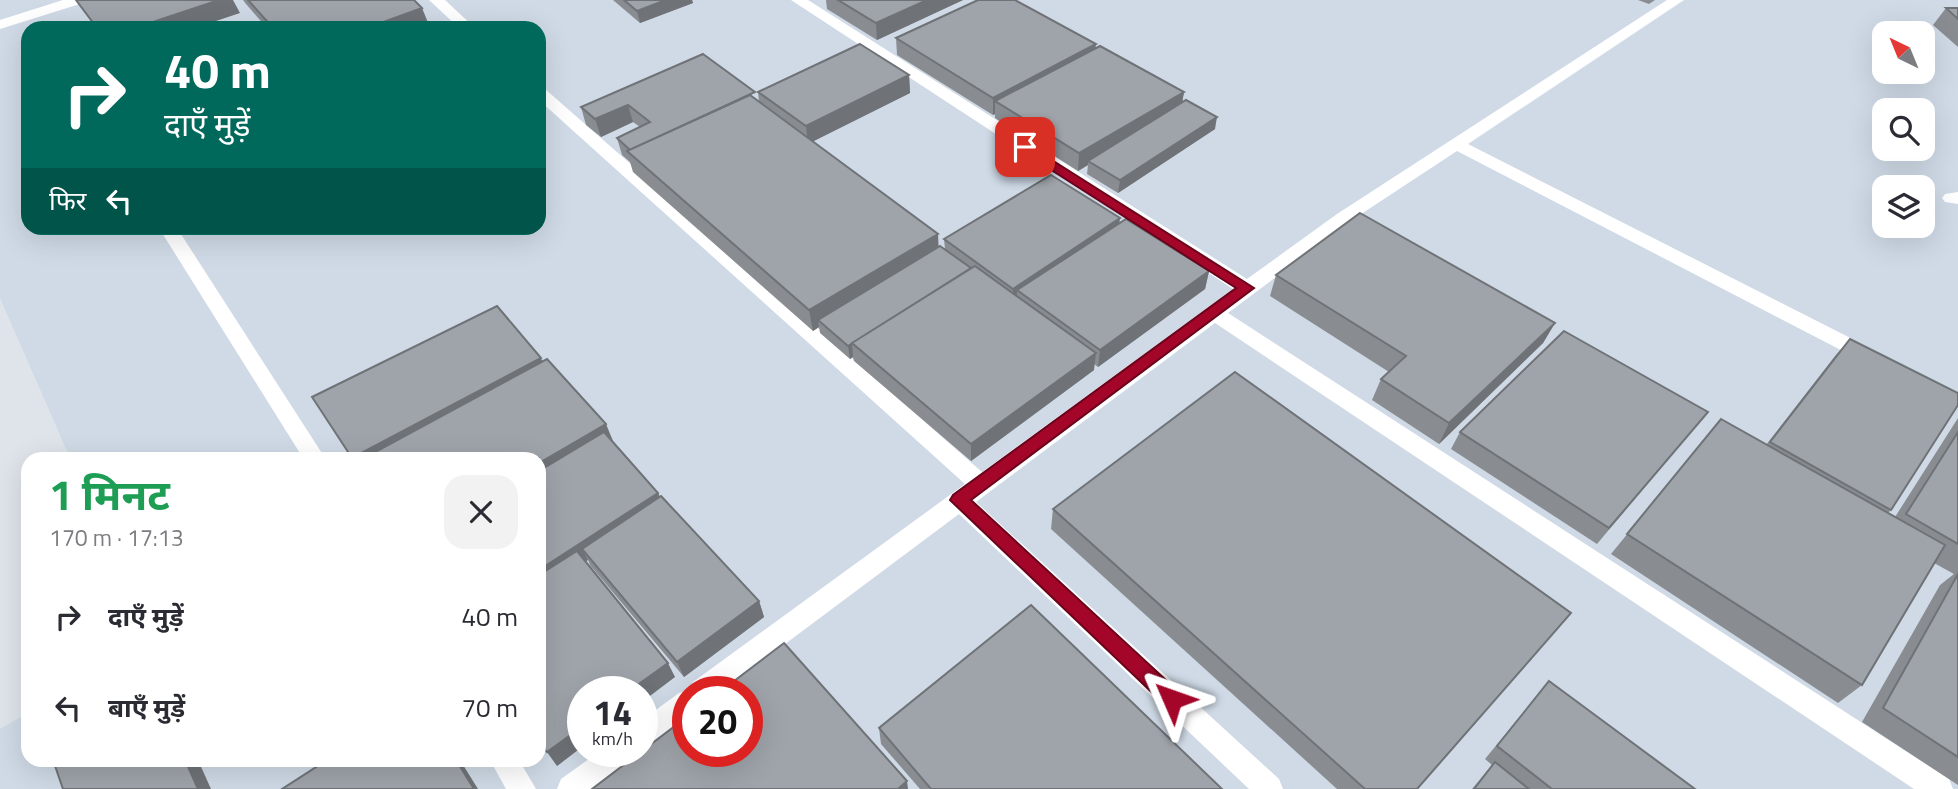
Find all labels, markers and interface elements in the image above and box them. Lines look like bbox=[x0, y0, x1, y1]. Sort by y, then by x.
north arrow bbox=[1872, 21, 1936, 84]
map controls bbox=[1872, 21, 1935, 238]
text: 40 m bbox=[164, 32, 271, 107]
icon: right bbox=[49, 49, 140, 140]
button: search bbox=[1872, 98, 1935, 161]
text: दाएँ मुड़ें bbox=[164, 100, 250, 148]
pin bbox=[995, 117, 1055, 177]
icon: arrive bbox=[1006, 128, 1044, 166]
button: layers bbox=[1872, 175, 1935, 238]
text: फिर bbox=[49, 181, 86, 220]
icon: left bbox=[100, 182, 138, 220]
text: 1 मिनट bbox=[49, 462, 170, 526]
button: close bbox=[444, 475, 518, 549]
text: 170 m · 17:13 bbox=[49, 520, 184, 555]
text: दाएँ मुड़ें bbox=[108, 597, 184, 636]
text: 40 m bbox=[461, 597, 518, 636]
icon: right bbox=[49, 598, 87, 636]
position arrow bbox=[1135, 662, 1209, 736]
speed limit sign: 20 bbox=[672, 676, 763, 767]
text: 14 bbox=[593, 685, 632, 739]
text: बाएँ मुड़ें bbox=[108, 688, 185, 727]
text: 70 m bbox=[461, 688, 518, 727]
icon: left bbox=[49, 689, 87, 727]
text: km/h bbox=[592, 725, 633, 752]

